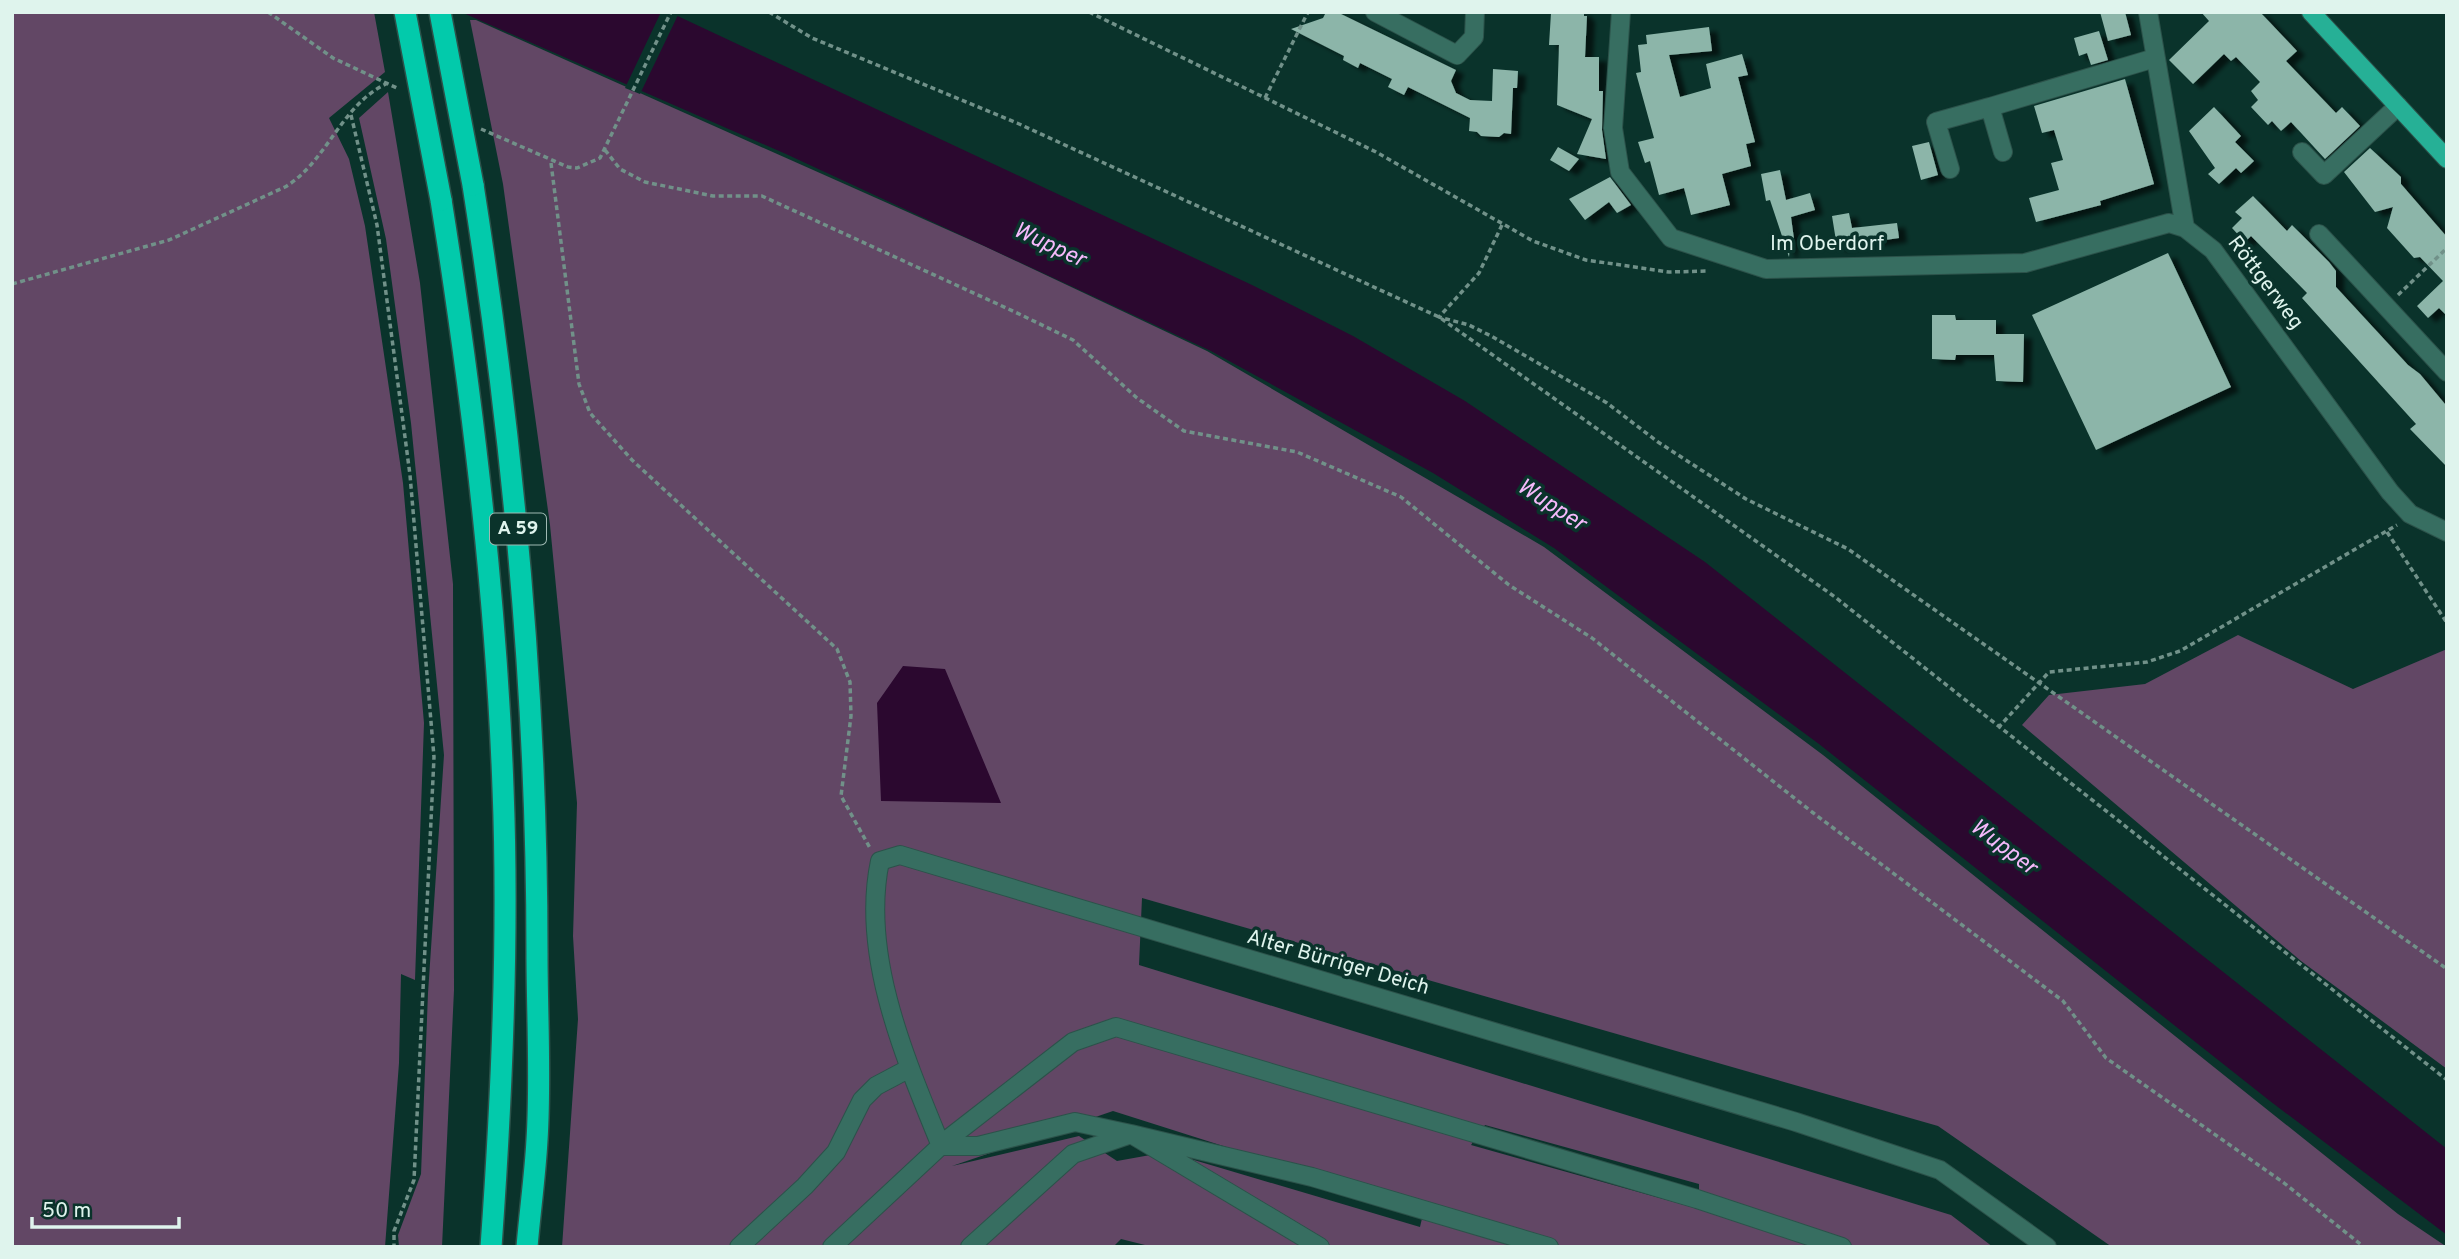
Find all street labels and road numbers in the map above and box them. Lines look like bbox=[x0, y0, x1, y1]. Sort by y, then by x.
street label: Im Oberdorf bbox=[1770, 231, 1884, 258]
street label: Röttgerweg bbox=[2221, 231, 2309, 335]
road number: A 59 bbox=[490, 514, 546, 544]
street label: Alter Bürriger Deich bbox=[1244, 924, 1432, 1002]

